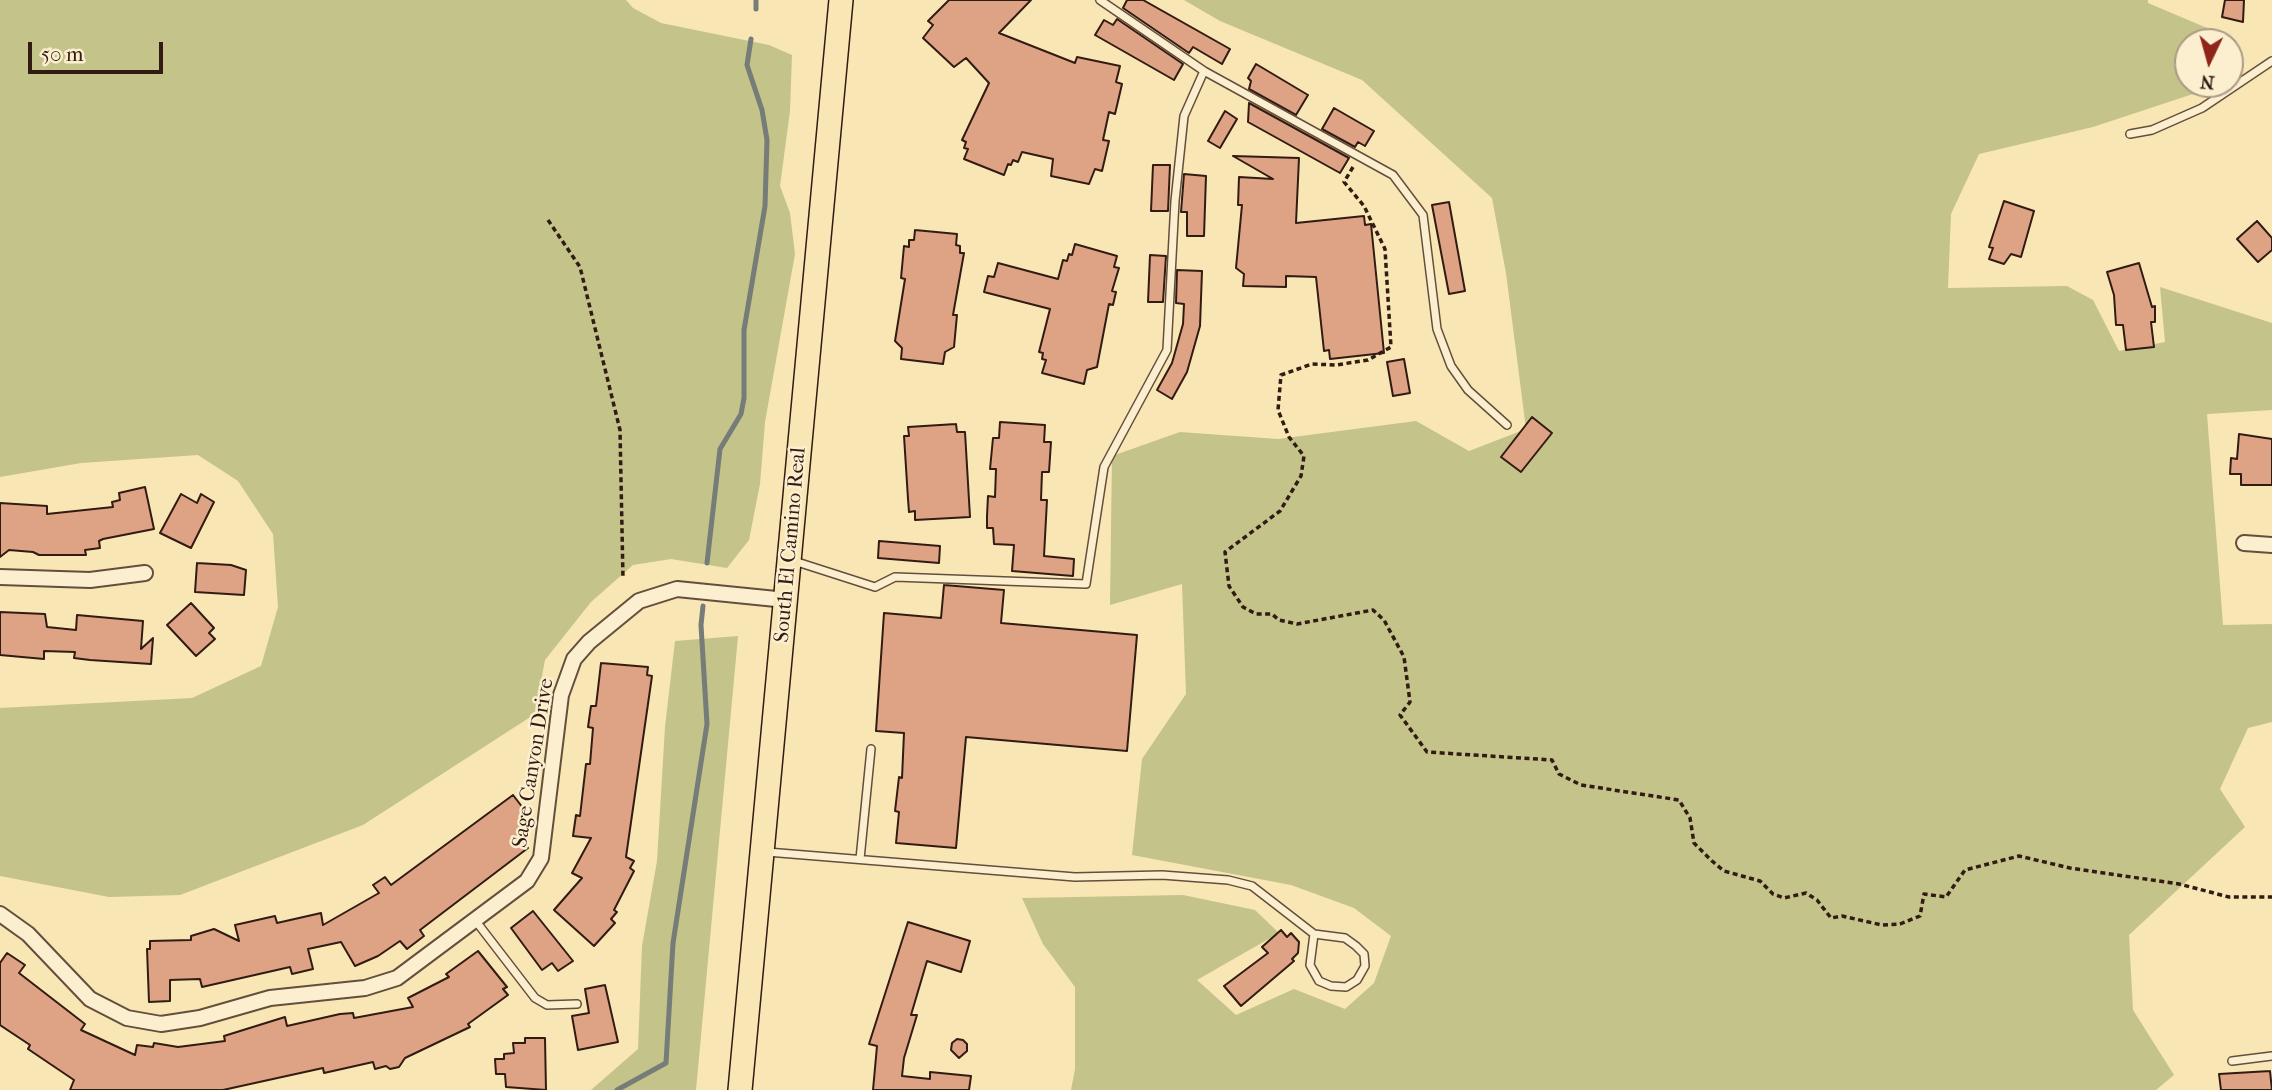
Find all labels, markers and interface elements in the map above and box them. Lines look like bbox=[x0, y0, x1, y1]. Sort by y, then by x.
scale bar bbox=[32, 28, 166, 72]
north arrow bbox=[2174, 28, 2244, 98]
text: 50 m bbox=[41, 42, 84, 66]
text: N bbox=[2199, 70, 2215, 94]
street label: South El Camino Real bbox=[770, 446, 812, 644]
street label: Sage Canyon Drive bbox=[508, 676, 560, 850]

